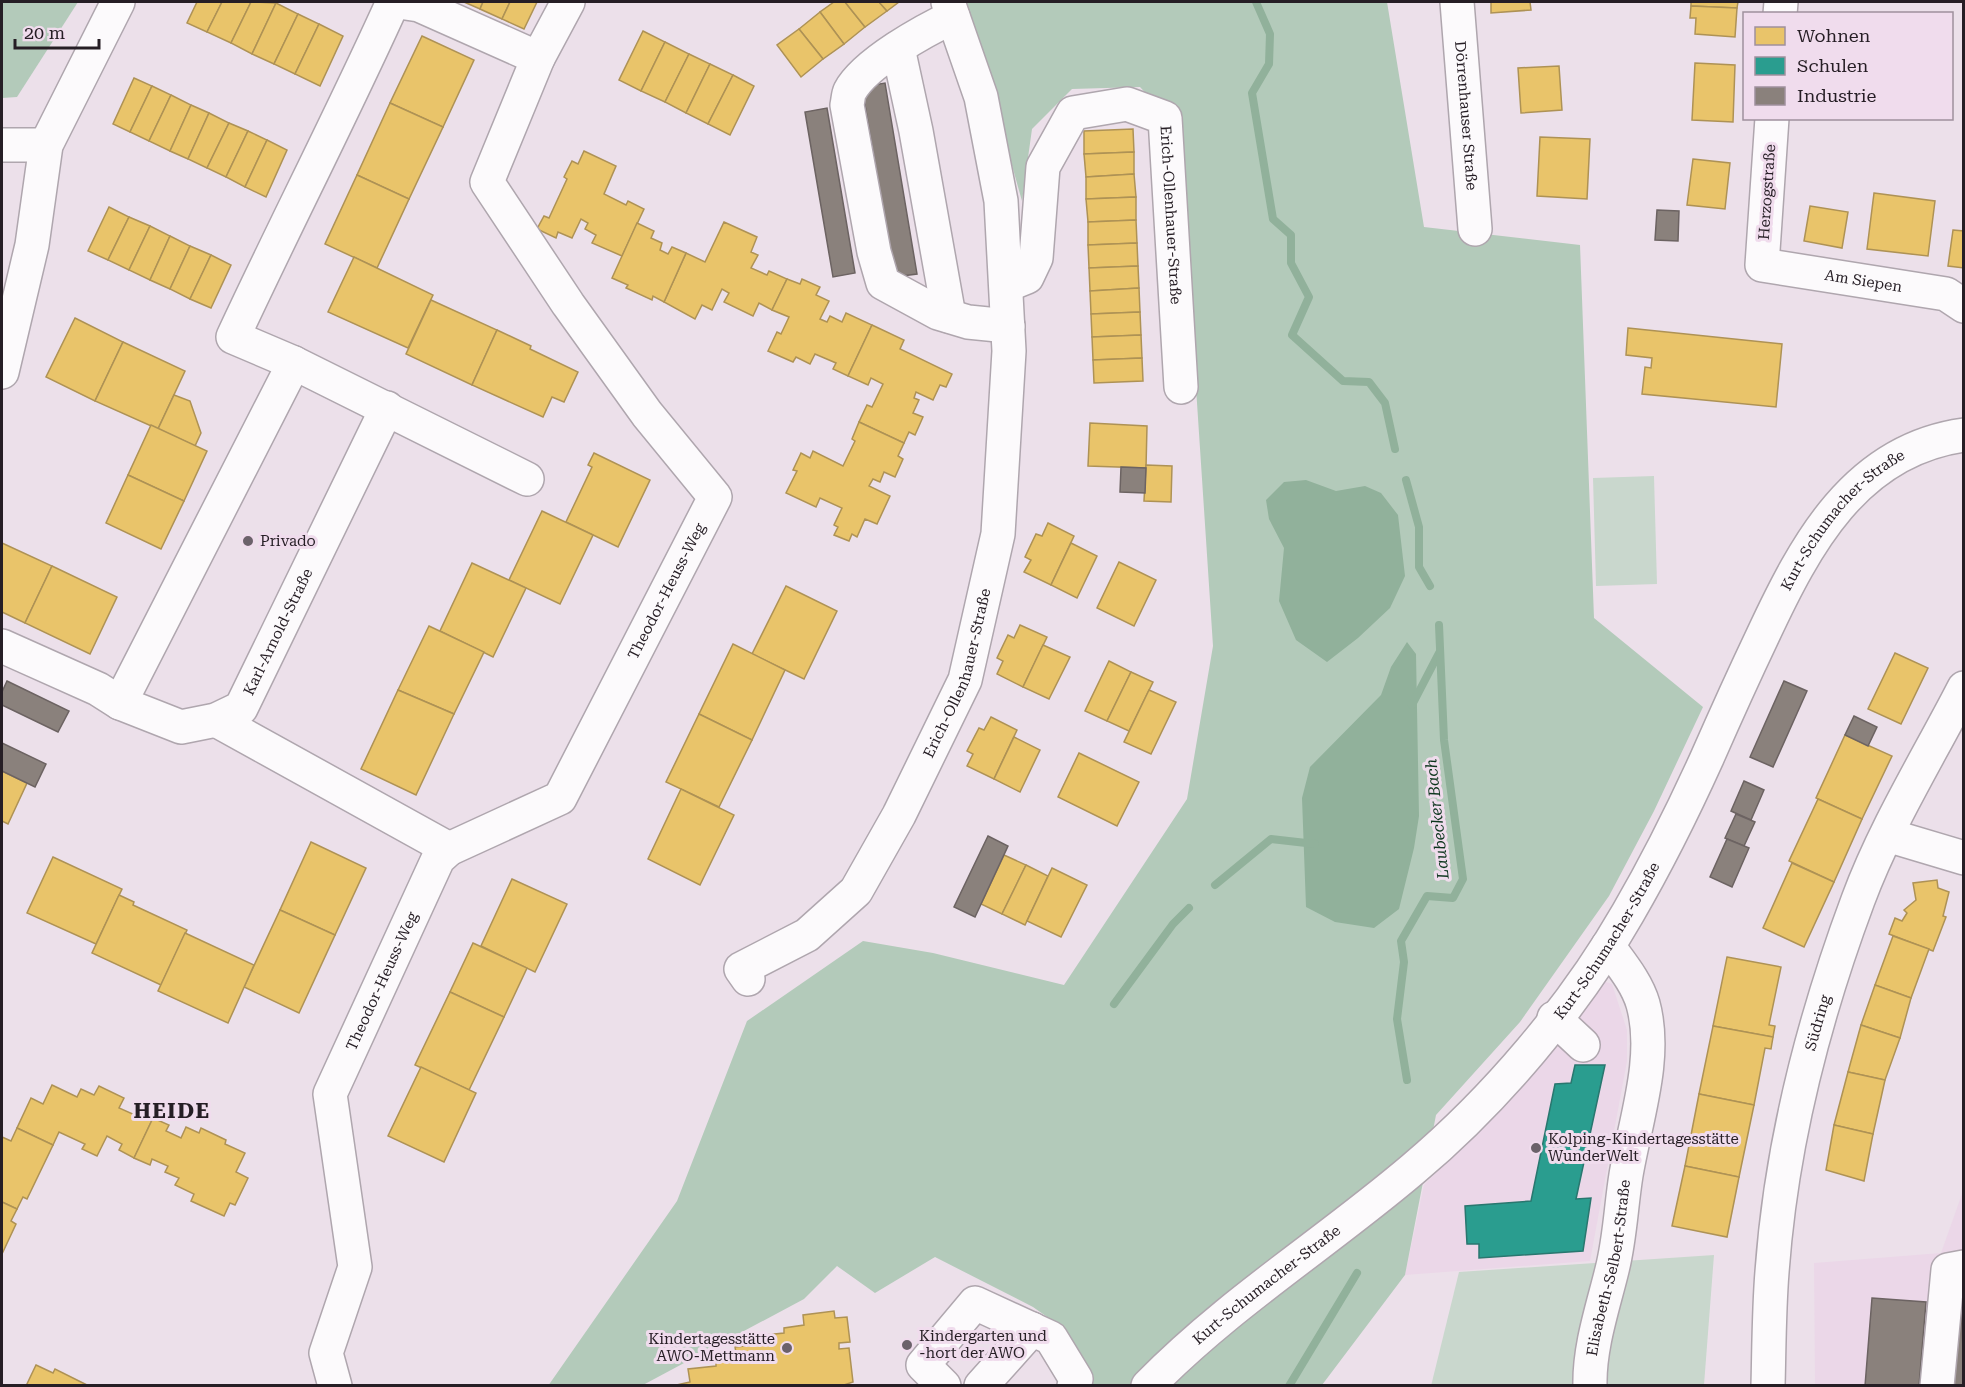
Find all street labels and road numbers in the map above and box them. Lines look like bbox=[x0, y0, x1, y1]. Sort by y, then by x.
street label: Dörrenhauser Straße bbox=[1451, 40, 1481, 191]
street label: Erich-Ollenhauer-Straße bbox=[1156, 125, 1185, 305]
street label: Herzogstraße bbox=[1755, 144, 1779, 240]
street label: Am Siepen bbox=[1823, 266, 1904, 296]
street label: Kurt-Schumacher-Straße bbox=[1777, 446, 1908, 594]
street label: Theodor-Heuss-Weg bbox=[624, 520, 709, 662]
street label: Karl-Arnold-Straße bbox=[240, 565, 317, 698]
street label: Erich-Ollenhauer-Straße bbox=[919, 587, 994, 761]
street label: Kurt-Schumacher-Straße bbox=[1550, 859, 1664, 1023]
street label: Theodor-Heuss-Weg bbox=[342, 908, 422, 1053]
street label: Südring bbox=[1801, 992, 1835, 1053]
street label: Elisabeth-Selbert-Straße bbox=[1583, 1178, 1634, 1357]
street label: Kurt-Schumacher-Straße bbox=[1189, 1221, 1344, 1348]

